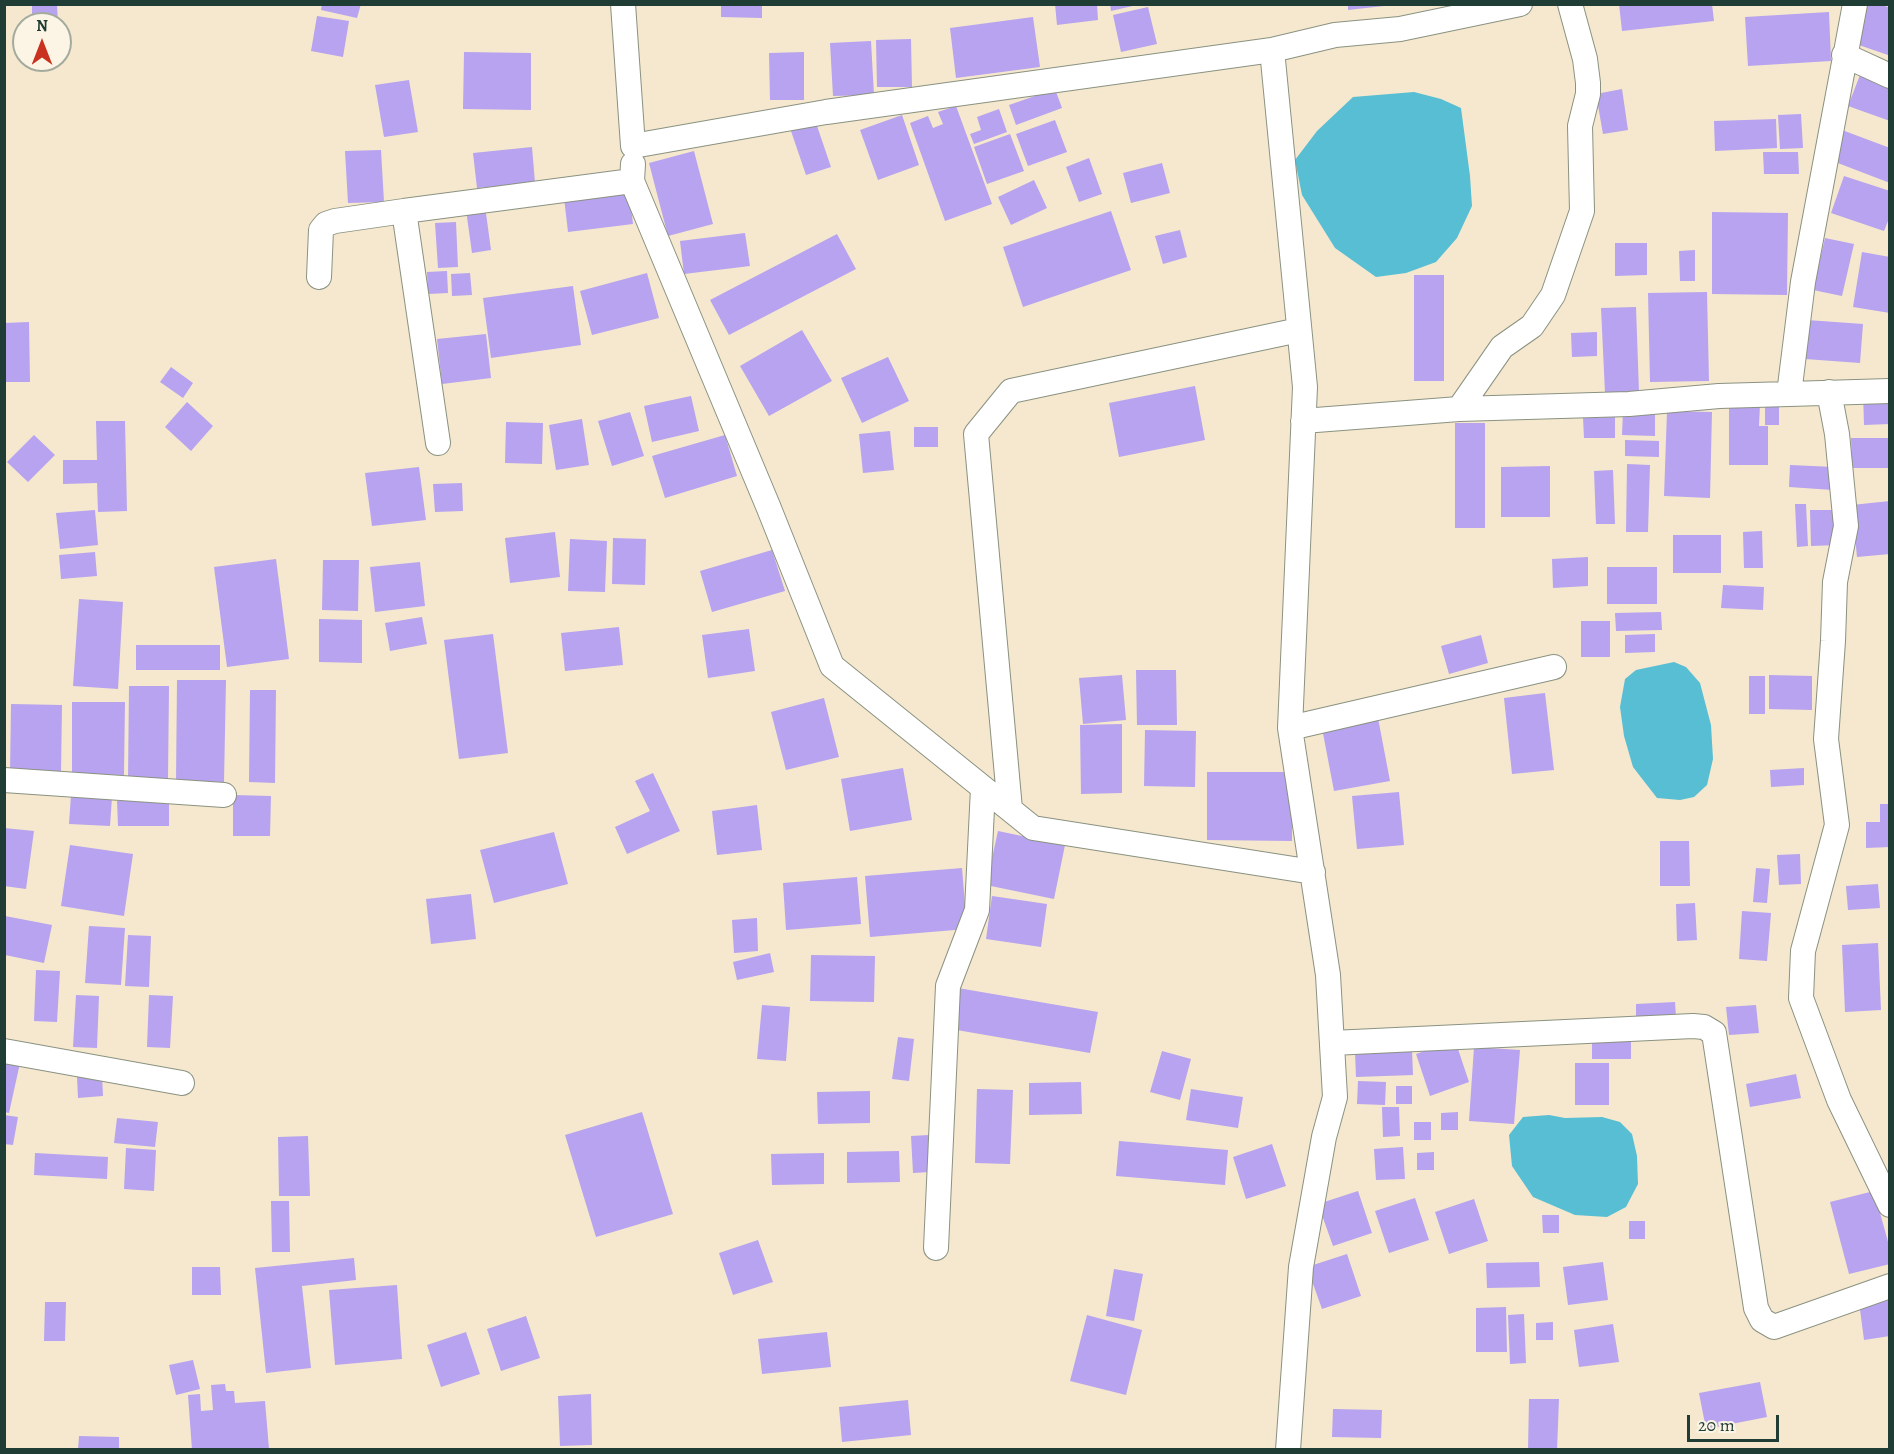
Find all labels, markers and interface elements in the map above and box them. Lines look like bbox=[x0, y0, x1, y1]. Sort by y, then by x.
north arrow bbox=[12, 12, 72, 72]
text: N bbox=[36, 15, 48, 37]
scale bar bbox=[1690, 1403, 1782, 1441]
text: 20 m bbox=[1698, 1413, 1735, 1437]

